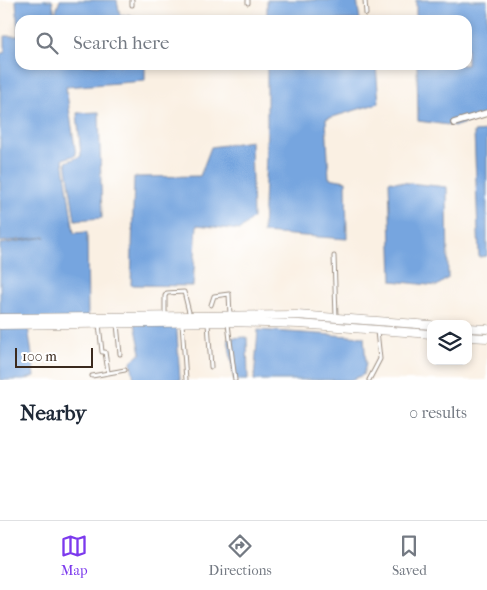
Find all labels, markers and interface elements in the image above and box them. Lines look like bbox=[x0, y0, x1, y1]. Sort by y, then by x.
search box bbox=[15, 15, 472, 70]
icon: search bbox=[33, 29, 61, 57]
text: Search here bbox=[73, 32, 169, 54]
map controls bbox=[427, 320, 472, 365]
button: layers bbox=[427, 320, 472, 365]
scale bar bbox=[15, 345, 92, 368]
text: 100 m bbox=[22, 348, 57, 365]
text: Nearby bbox=[20, 401, 86, 425]
text: 0 results bbox=[409, 403, 467, 422]
tab: Map bbox=[60, 532, 88, 579]
tab: Directions bbox=[209, 532, 272, 579]
tab: Saved bbox=[392, 532, 427, 579]

